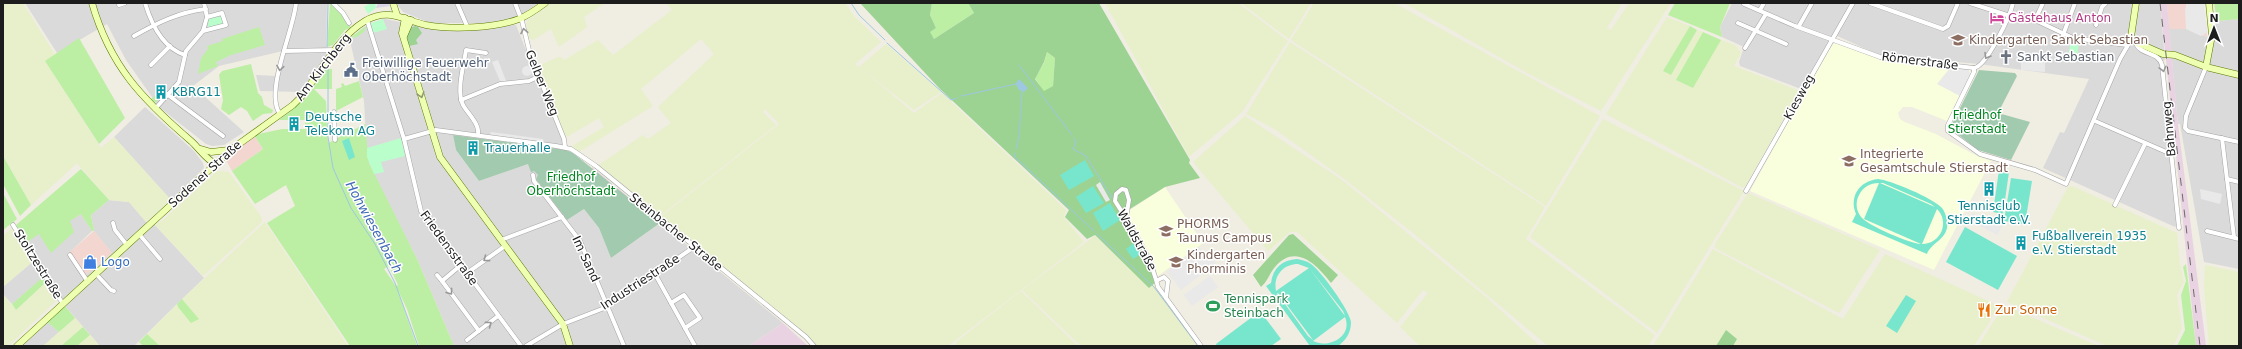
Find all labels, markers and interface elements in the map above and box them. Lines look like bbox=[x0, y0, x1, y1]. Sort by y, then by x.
north arrow bbox=[2194, 8, 2234, 48]
hotel icon: Gästehaus Anton bbox=[1989, 10, 2005, 26]
place label: Gästehaus Anton bbox=[2008, 11, 2111, 25]
text: N bbox=[2209, 12, 2219, 25]
one-way arrow bbox=[520, 28, 529, 34]
street label: Am Kirchberg bbox=[293, 31, 353, 103]
school or university icon: Kindergarten Sankt Sebastian bbox=[1950, 32, 1966, 48]
place label: Kindergarten Sankt Sebastian bbox=[1969, 33, 2148, 47]
street label: Gelber Weg bbox=[522, 48, 562, 118]
street label: Römerstraße bbox=[1881, 49, 1959, 73]
church icon: Sankt Sebastian bbox=[1998, 49, 2014, 65]
place label: Sankt Sebastian bbox=[2017, 50, 2114, 64]
one-way arrow bbox=[1984, 52, 1991, 59]
place label: Freiwillige Feuerwehr Oberhöchstadt bbox=[362, 56, 489, 84]
public building icon: Freiwillige Feuerwehr Oberhöchstadt bbox=[343, 62, 359, 78]
one-way arrow bbox=[276, 65, 285, 71]
one-way arrow bbox=[2158, 65, 2166, 72]
street label: Kiesweg bbox=[1781, 72, 1817, 122]
building icon: KBRG11 bbox=[153, 84, 169, 100]
place label: KBRG11 bbox=[172, 85, 221, 99]
one-way arrow bbox=[416, 92, 425, 99]
street label: Bahnweg bbox=[2160, 101, 2178, 157]
park label: Friedhof Stierstadt bbox=[1948, 108, 2007, 136]
place label: Deutsche Telekom AG bbox=[304, 110, 375, 138]
building icon: Deutsche Telekom AG bbox=[286, 116, 302, 132]
street label: Sodener Straße bbox=[166, 138, 244, 210]
building icon: Trauerhalle bbox=[465, 140, 481, 156]
place label: Trauerhalle bbox=[483, 141, 551, 155]
place label: Integrierte Gesamtschule Stierstadt bbox=[1860, 147, 2008, 175]
school or university icon: Integrierte Gesamtschule Stierstadt bbox=[1841, 153, 1857, 169]
park label: Friedhof Oberhöchstadt bbox=[527, 170, 616, 198]
water label: Hohwiesenbach bbox=[343, 178, 405, 276]
building icon: Tennisclub Stierstadt e.V. bbox=[1981, 181, 1997, 197]
street label: Steinbacher Straße bbox=[627, 190, 725, 274]
place label: Tennisclub Stierstadt e.V. bbox=[1947, 199, 2031, 227]
street label: Waldstraße bbox=[1114, 207, 1160, 273]
street label: Friedensstraße bbox=[417, 208, 481, 288]
place label: PHORMS Taunus Campus bbox=[1176, 217, 1271, 245]
school or university icon: PHORMS Taunus Campus bbox=[1158, 223, 1174, 239]
street label: Stoltzestraße bbox=[11, 227, 65, 301]
place label: Fußballverein 1935 e.V. Stierstadt bbox=[2032, 229, 2147, 257]
street label: Im Sand bbox=[569, 234, 603, 284]
building icon: Fußballverein 1935 e.V. Stierstadt bbox=[2013, 235, 2029, 251]
place label: Kindergarten Phorminis bbox=[1187, 248, 1265, 276]
street label: Industriestraße bbox=[598, 251, 682, 313]
shop icon: Logo bbox=[82, 254, 98, 270]
school or university icon: Kindergarten Phorminis bbox=[1168, 254, 1184, 270]
place label: Logo bbox=[101, 255, 130, 269]
one-way arrow bbox=[484, 255, 491, 262]
one-way arrow bbox=[445, 288, 453, 295]
place label: Tennispark Steinbach bbox=[1223, 292, 1288, 320]
sports icon: Tennispark Steinbach bbox=[1205, 298, 1221, 314]
restaurant icon: Zur Sonne bbox=[1976, 302, 1992, 318]
place label: Zur Sonne bbox=[1995, 303, 2057, 317]
one-way arrow bbox=[484, 321, 491, 328]

